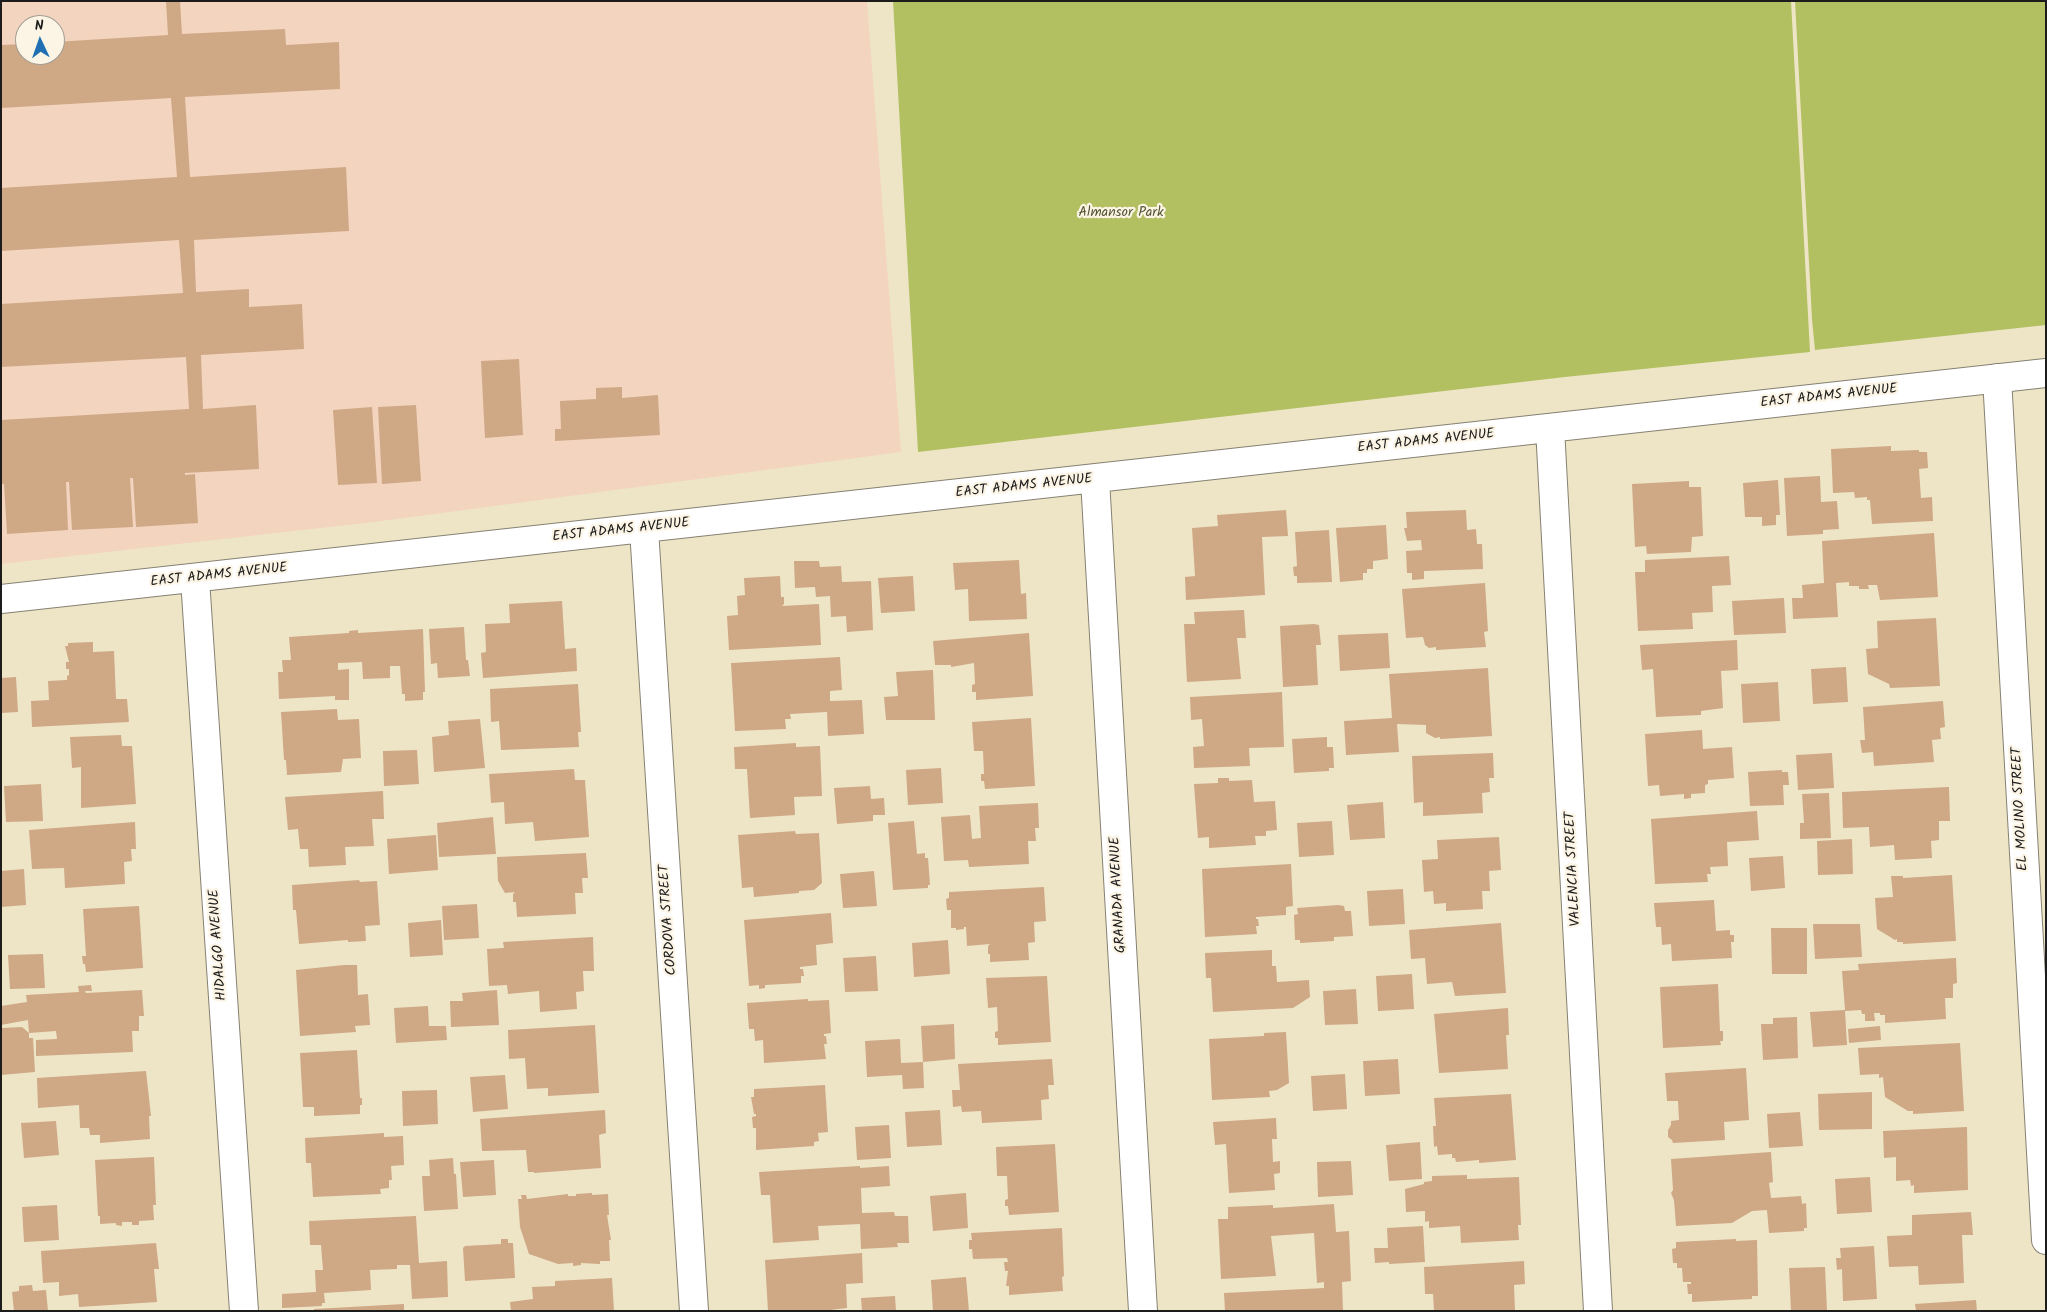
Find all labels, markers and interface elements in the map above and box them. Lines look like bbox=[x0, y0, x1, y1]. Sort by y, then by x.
north arrow bbox=[15, 15, 65, 65]
text: N bbox=[34, 15, 44, 37]
park label: Almansor Park bbox=[1078, 206, 1164, 222]
street label: EAST ADAMS AVENUE bbox=[1760, 381, 1898, 413]
street label: EAST ADAMS AVENUE bbox=[1357, 426, 1495, 458]
street label: EAST ADAMS AVENUE bbox=[955, 471, 1093, 503]
street label: EAST ADAMS AVENUE bbox=[552, 515, 690, 547]
street label: EAST ADAMS AVENUE bbox=[150, 560, 288, 592]
street label: EL MOLINO STREET bbox=[2009, 747, 2033, 871]
street label: VALENCIA STREET bbox=[1563, 811, 1585, 927]
street label: GRANADA AVENUE bbox=[1108, 836, 1130, 954]
street label: CORDOVA STREET bbox=[657, 864, 681, 976]
street label: HIDALGO AVENUE bbox=[207, 889, 231, 1001]

